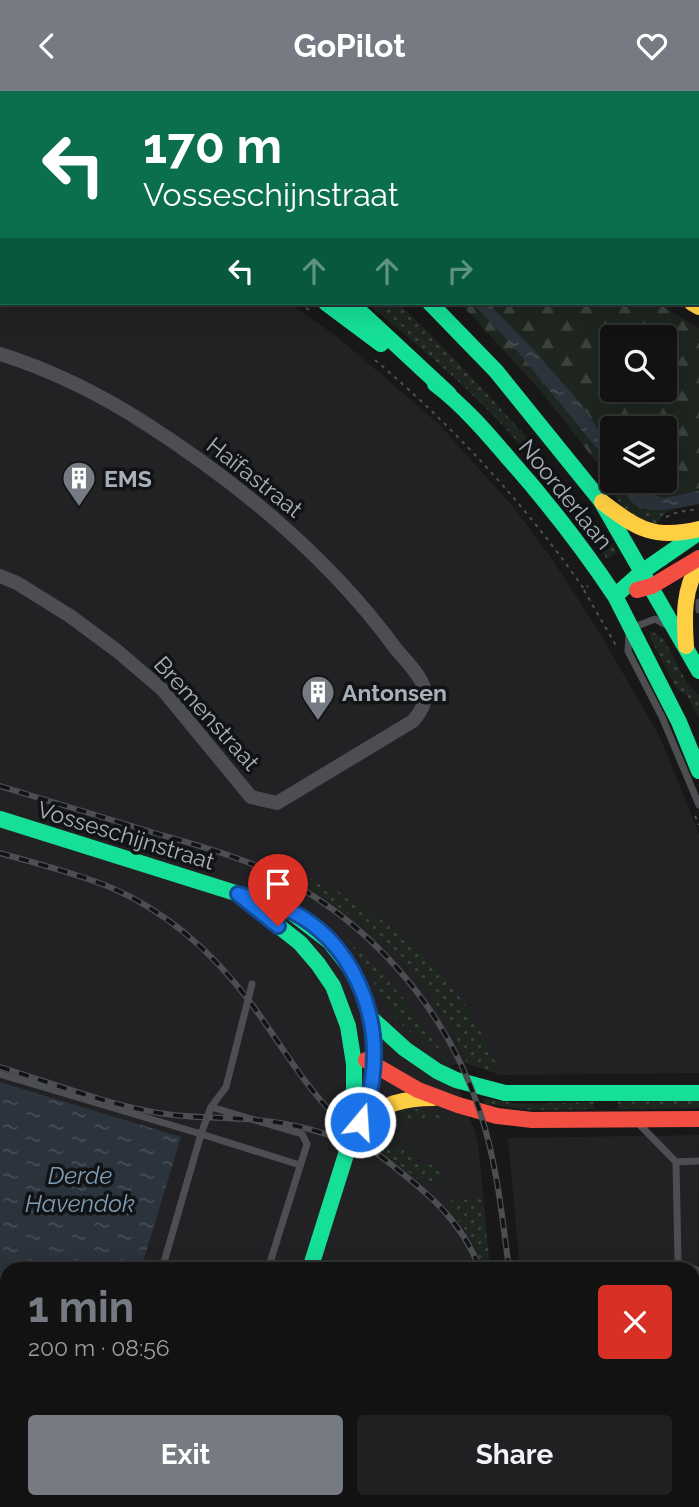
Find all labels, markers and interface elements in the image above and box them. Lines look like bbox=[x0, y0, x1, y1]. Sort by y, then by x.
icon: back bbox=[28, 27, 66, 65]
text: GoPilot bbox=[294, 27, 405, 64]
icon: heart bbox=[633, 27, 671, 65]
text: 170 m bbox=[143, 117, 282, 174]
icon: left bbox=[28, 119, 119, 210]
text: Vosseschijnstraat bbox=[143, 176, 399, 213]
icon: left bbox=[222, 252, 260, 290]
icon: ahead bbox=[295, 252, 333, 290]
icon: ahead bbox=[368, 252, 406, 290]
icon: right bbox=[441, 252, 479, 290]
map controls bbox=[600, 325, 677, 493]
button: search bbox=[600, 325, 677, 402]
button: layers bbox=[600, 416, 677, 493]
street label: Haïfastraat bbox=[202, 431, 308, 523]
street label: Noorderlaan bbox=[514, 434, 618, 554]
building icon: EMS bbox=[60, 459, 98, 508]
place label: EMS bbox=[104, 465, 152, 492]
street label: Bremenstraat bbox=[149, 650, 265, 776]
building icon: Antonsen bbox=[299, 673, 337, 722]
place label: Antonsen bbox=[342, 679, 447, 706]
street label: Vosseschijnstraat bbox=[34, 795, 218, 875]
pin bbox=[248, 854, 308, 926]
icon: arrive bbox=[259, 865, 297, 903]
position arrow bbox=[323, 1085, 397, 1159]
water label: Derde Havendok bbox=[25, 1161, 135, 1218]
text: 1 min bbox=[28, 1283, 134, 1332]
button: close bbox=[598, 1285, 672, 1359]
text: 200 m · 08:56 bbox=[28, 1334, 170, 1361]
button: Exit bbox=[28, 1415, 343, 1495]
button: Share bbox=[357, 1415, 672, 1495]

